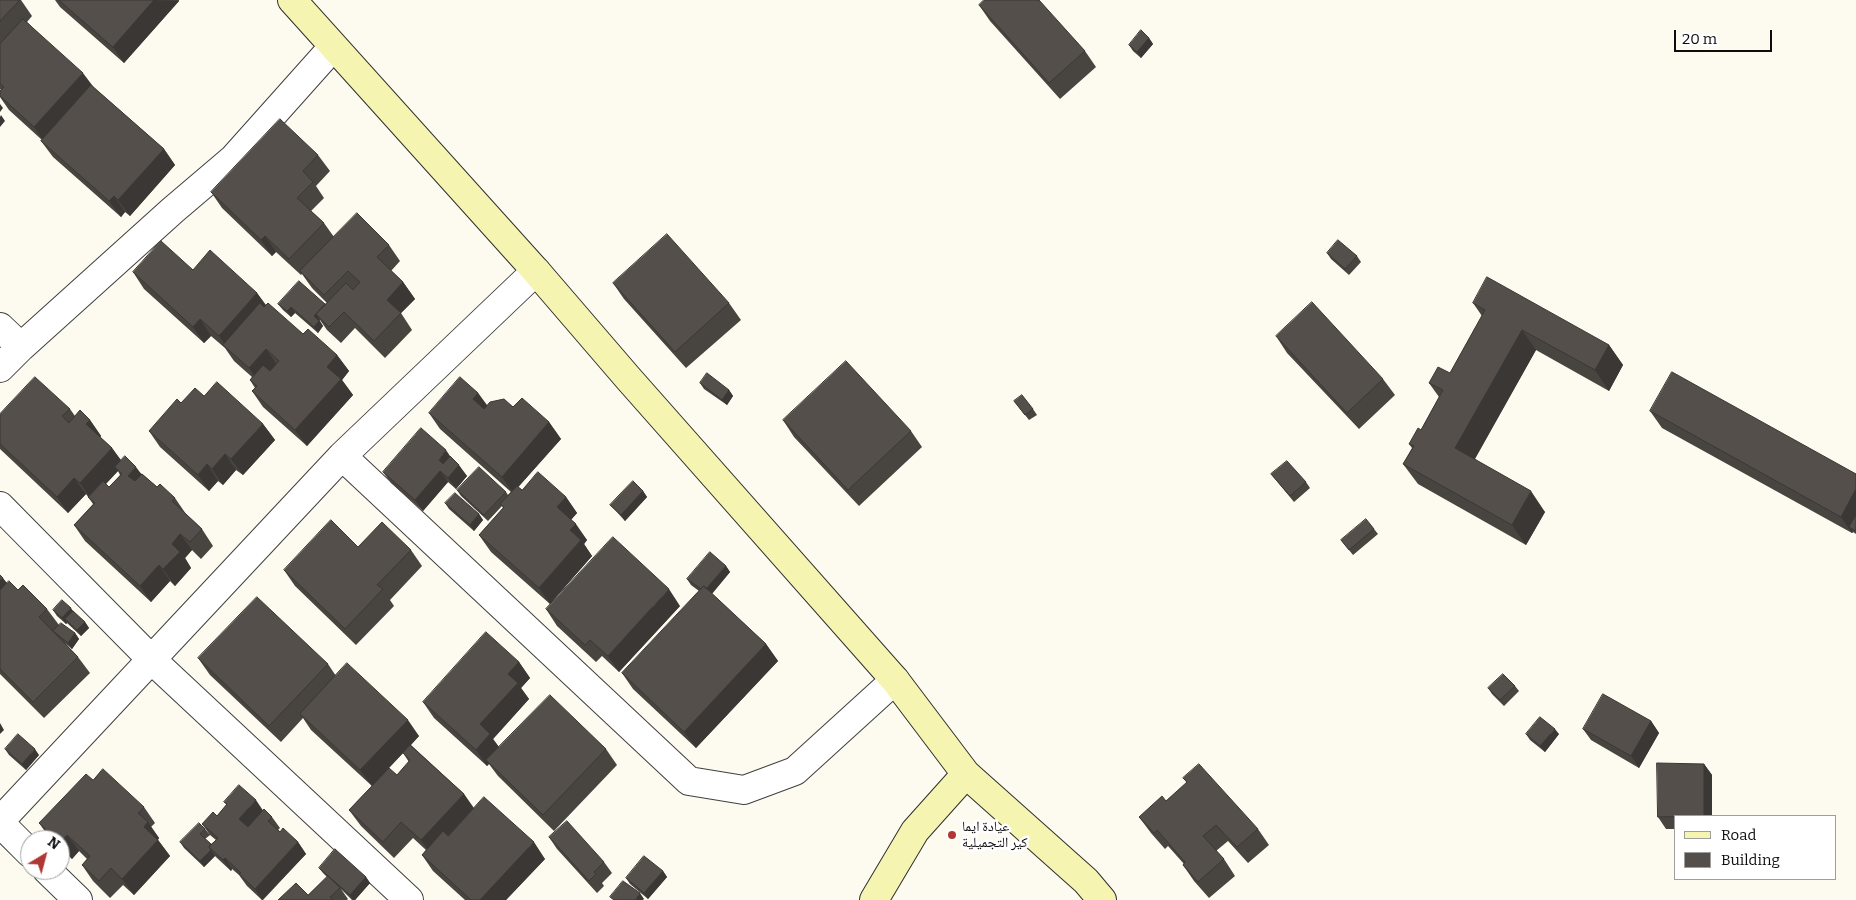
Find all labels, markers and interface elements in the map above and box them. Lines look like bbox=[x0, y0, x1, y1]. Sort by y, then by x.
scale bar bbox=[1676, 20, 1774, 52]
text: 20 m bbox=[1682, 30, 1717, 48]
legend bbox=[1674, 815, 1836, 880]
place label: عيادة ايما كير التجميلية bbox=[962, 819, 1028, 852]
text: Road bbox=[1721, 826, 1756, 844]
marker: عيادة ايما كير التجميلية bbox=[946, 829, 958, 841]
north arrow bbox=[20, 830, 70, 880]
text: N bbox=[44, 833, 63, 853]
text: Building bbox=[1721, 851, 1780, 869]

